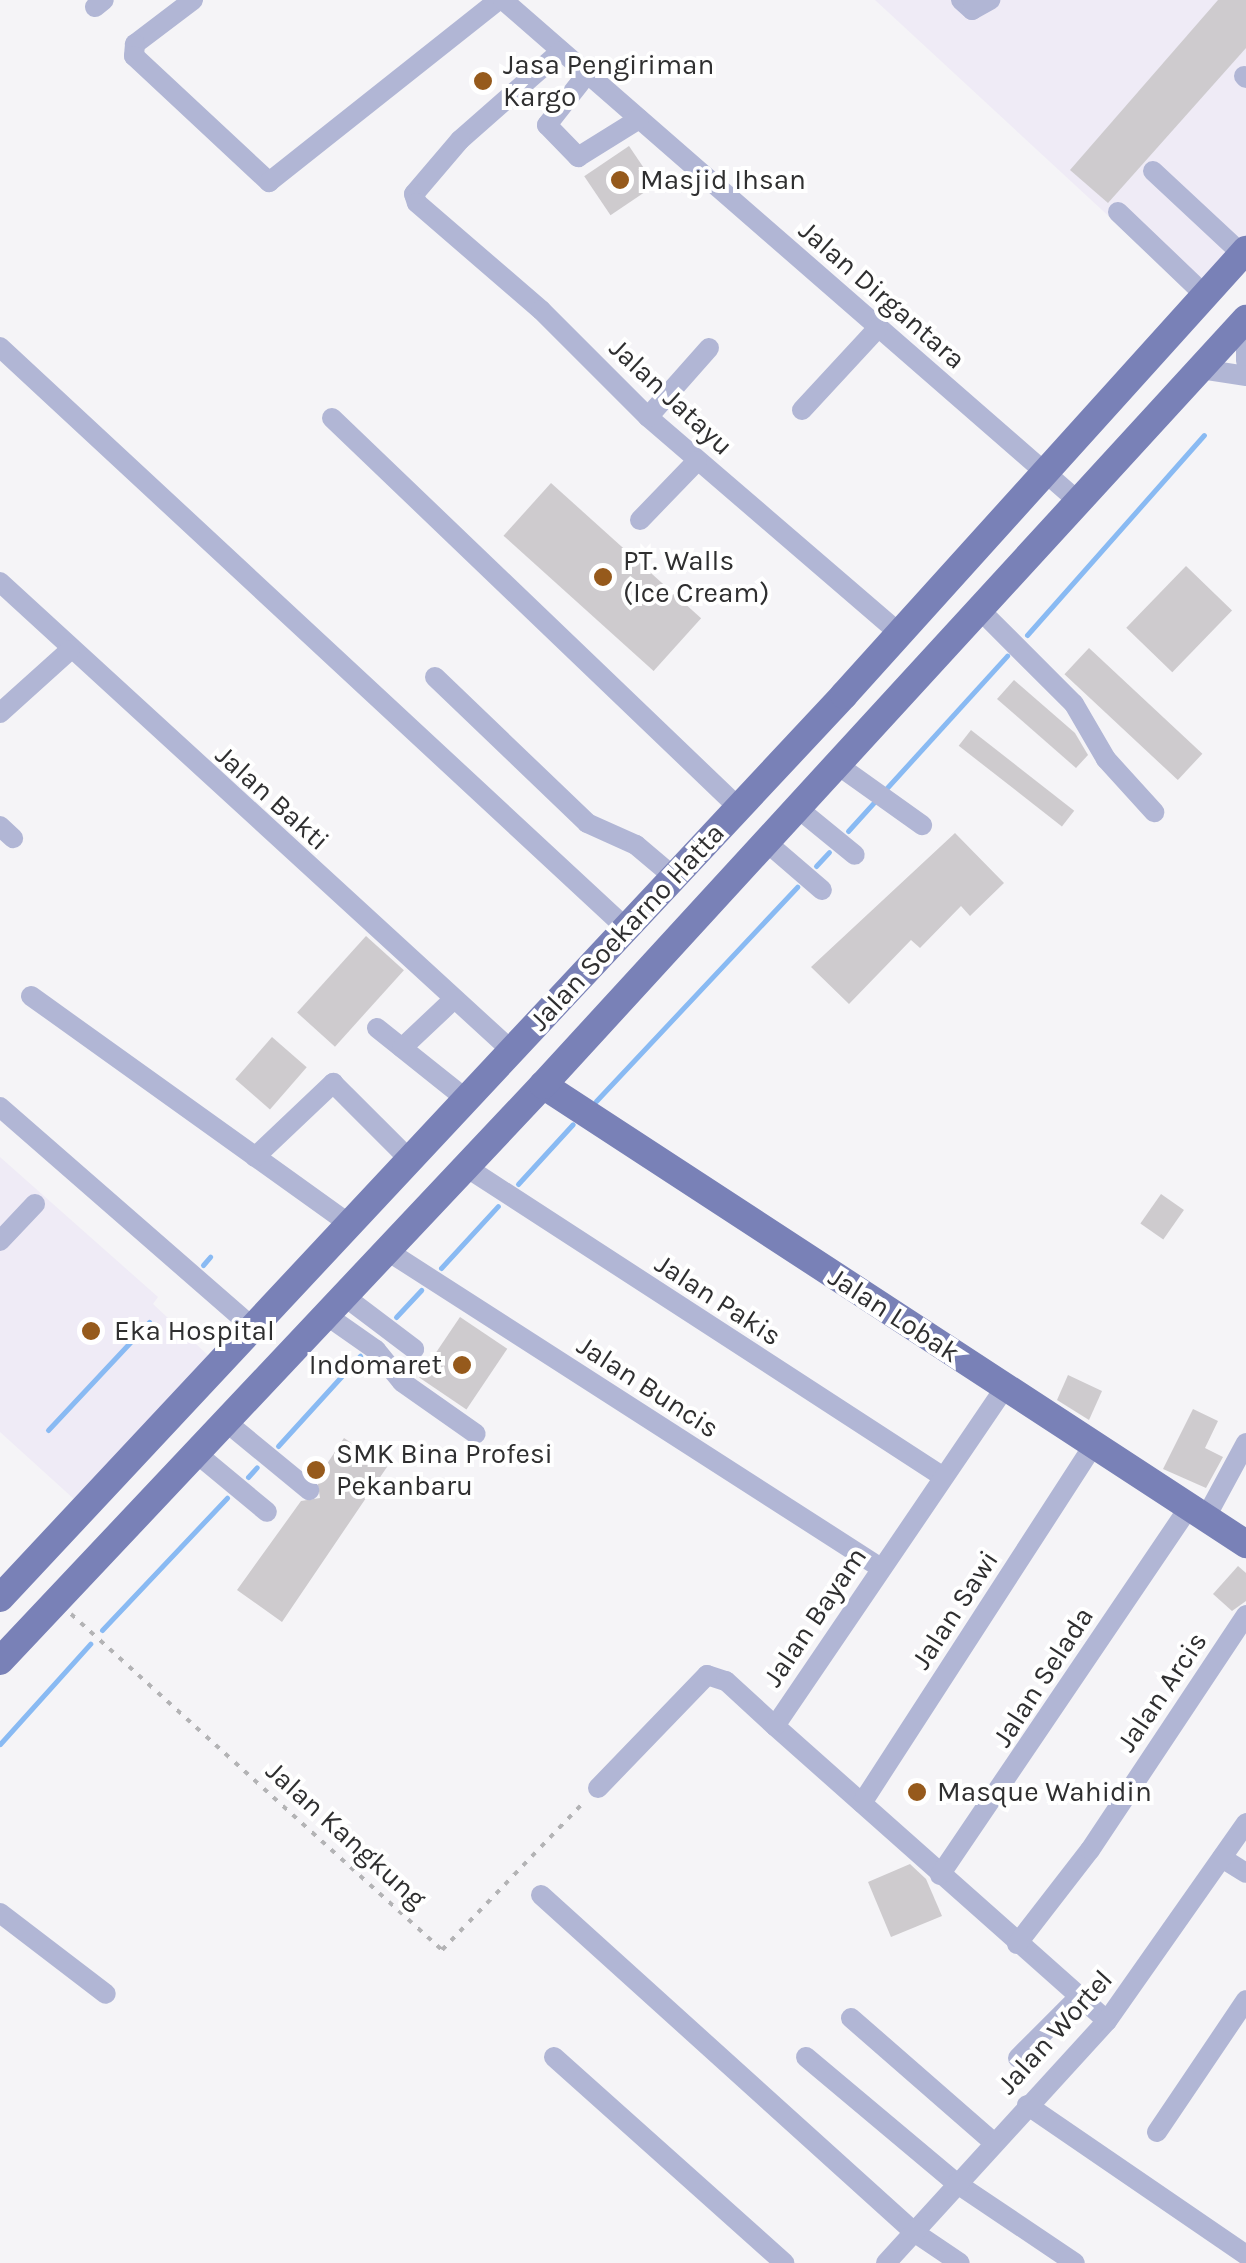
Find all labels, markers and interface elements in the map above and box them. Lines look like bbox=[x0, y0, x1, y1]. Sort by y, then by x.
place label: Jasa Pengiriman Kargo bbox=[503, 48, 714, 114]
marker: Jasa Pengiriman Kargo bbox=[472, 70, 494, 92]
place label: Masjid Ihsan bbox=[640, 163, 806, 197]
marker: Masjid Ihsan bbox=[609, 169, 631, 191]
street label: Jalan Dirgantara bbox=[792, 214, 972, 376]
street label: Jalan Jatayu bbox=[602, 331, 740, 463]
place label: PT. Walls (Ice Cream) bbox=[623, 544, 769, 610]
marker: PT. Walls (Ice Cream) bbox=[592, 566, 614, 588]
street label: Jalan Bakti bbox=[208, 738, 336, 858]
street label: Jalan Soekarno Hatta bbox=[522, 816, 732, 1038]
street label: Jalan Pakis bbox=[649, 1247, 787, 1353]
street label: Jalan Lobak bbox=[822, 1260, 966, 1370]
place label: Eka Hospital bbox=[114, 1314, 275, 1348]
marker: Eka Hospital bbox=[78, 1318, 104, 1344]
street label: Jalan Buncis bbox=[571, 1329, 725, 1445]
place label: Indomaret bbox=[309, 1348, 442, 1382]
marker: Indomaret bbox=[451, 1354, 473, 1376]
place label: SMK Bina Profesi Pekanbaru bbox=[336, 1437, 553, 1503]
marker: SMK Bina Profesi Pekanbaru bbox=[305, 1459, 327, 1481]
street label: Jalan Bayam bbox=[756, 1541, 874, 1693]
street label: Jalan Sawi bbox=[904, 1544, 1006, 1676]
street label: Jalan Selada bbox=[985, 1601, 1101, 1753]
street label: Jalan Arcis bbox=[1110, 1626, 1214, 1758]
street label: Jalan Kangkung bbox=[259, 1754, 433, 1916]
place label: Masque Wahidin bbox=[937, 1775, 1152, 1809]
marker: Masque Wahidin bbox=[906, 1781, 928, 1803]
street label: Jalan Wortel bbox=[990, 1963, 1120, 2101]

